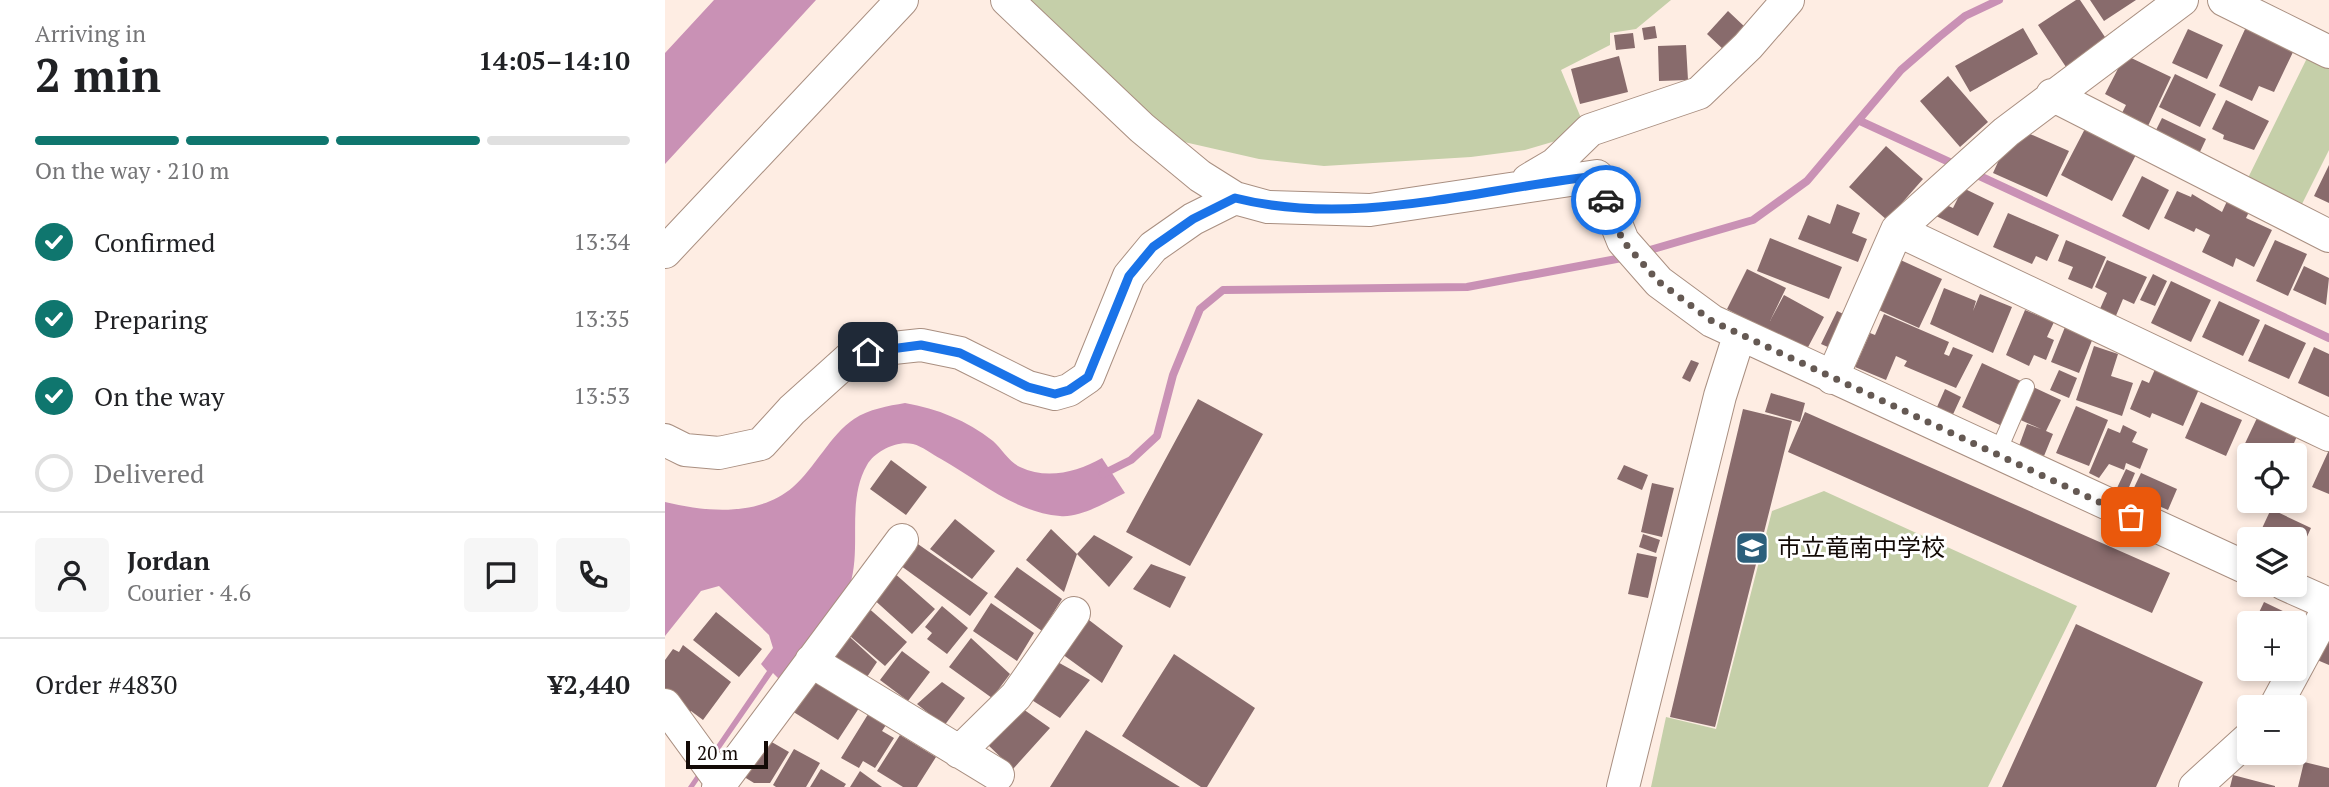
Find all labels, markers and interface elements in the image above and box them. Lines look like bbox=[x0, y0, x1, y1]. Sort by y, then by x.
text: Arriving in bbox=[35, 18, 146, 49]
text: 14:05–14:10 bbox=[478, 43, 630, 77]
text: 2 min bbox=[35, 44, 161, 105]
text: On the way · 210 m bbox=[35, 155, 229, 186]
courier bbox=[1571, 165, 1641, 235]
icon: car bbox=[1587, 181, 1625, 219]
icon: check bbox=[35, 223, 73, 261]
text: Confirmed bbox=[94, 225, 215, 259]
text: 13:34 bbox=[573, 226, 630, 257]
icon: check bbox=[35, 300, 73, 338]
text: Preparing bbox=[94, 302, 207, 336]
text: 13:35 bbox=[573, 303, 630, 334]
pin bbox=[838, 322, 898, 382]
icon: home bbox=[849, 333, 887, 371]
icon: check bbox=[35, 377, 73, 415]
text: On the way bbox=[94, 379, 225, 413]
text: 13:53 bbox=[573, 380, 630, 411]
map controls bbox=[2237, 443, 2307, 765]
button: locate bbox=[2237, 443, 2307, 513]
text: Delivered bbox=[94, 456, 204, 490]
pin bbox=[2101, 487, 2161, 547]
icon: bag bbox=[2112, 498, 2150, 536]
button: layers bbox=[2237, 527, 2307, 597]
school or university icon: 市立竜南中学校 bbox=[1733, 529, 1771, 567]
place label: 市立竜南中学校 bbox=[1777, 531, 1945, 563]
button: person bbox=[35, 538, 109, 612]
button: chat bbox=[464, 538, 538, 612]
button: phone bbox=[556, 538, 630, 612]
text: Jordan bbox=[127, 543, 210, 577]
text: Courier · 4.6 bbox=[127, 577, 251, 608]
button: + bbox=[2237, 611, 2307, 681]
text: Order #4830 bbox=[35, 667, 177, 701]
text: ¥2,440 bbox=[549, 667, 630, 701]
button: − bbox=[2237, 695, 2307, 765]
scale bar bbox=[686, 738, 768, 770]
text: 20 m bbox=[697, 740, 738, 765]

